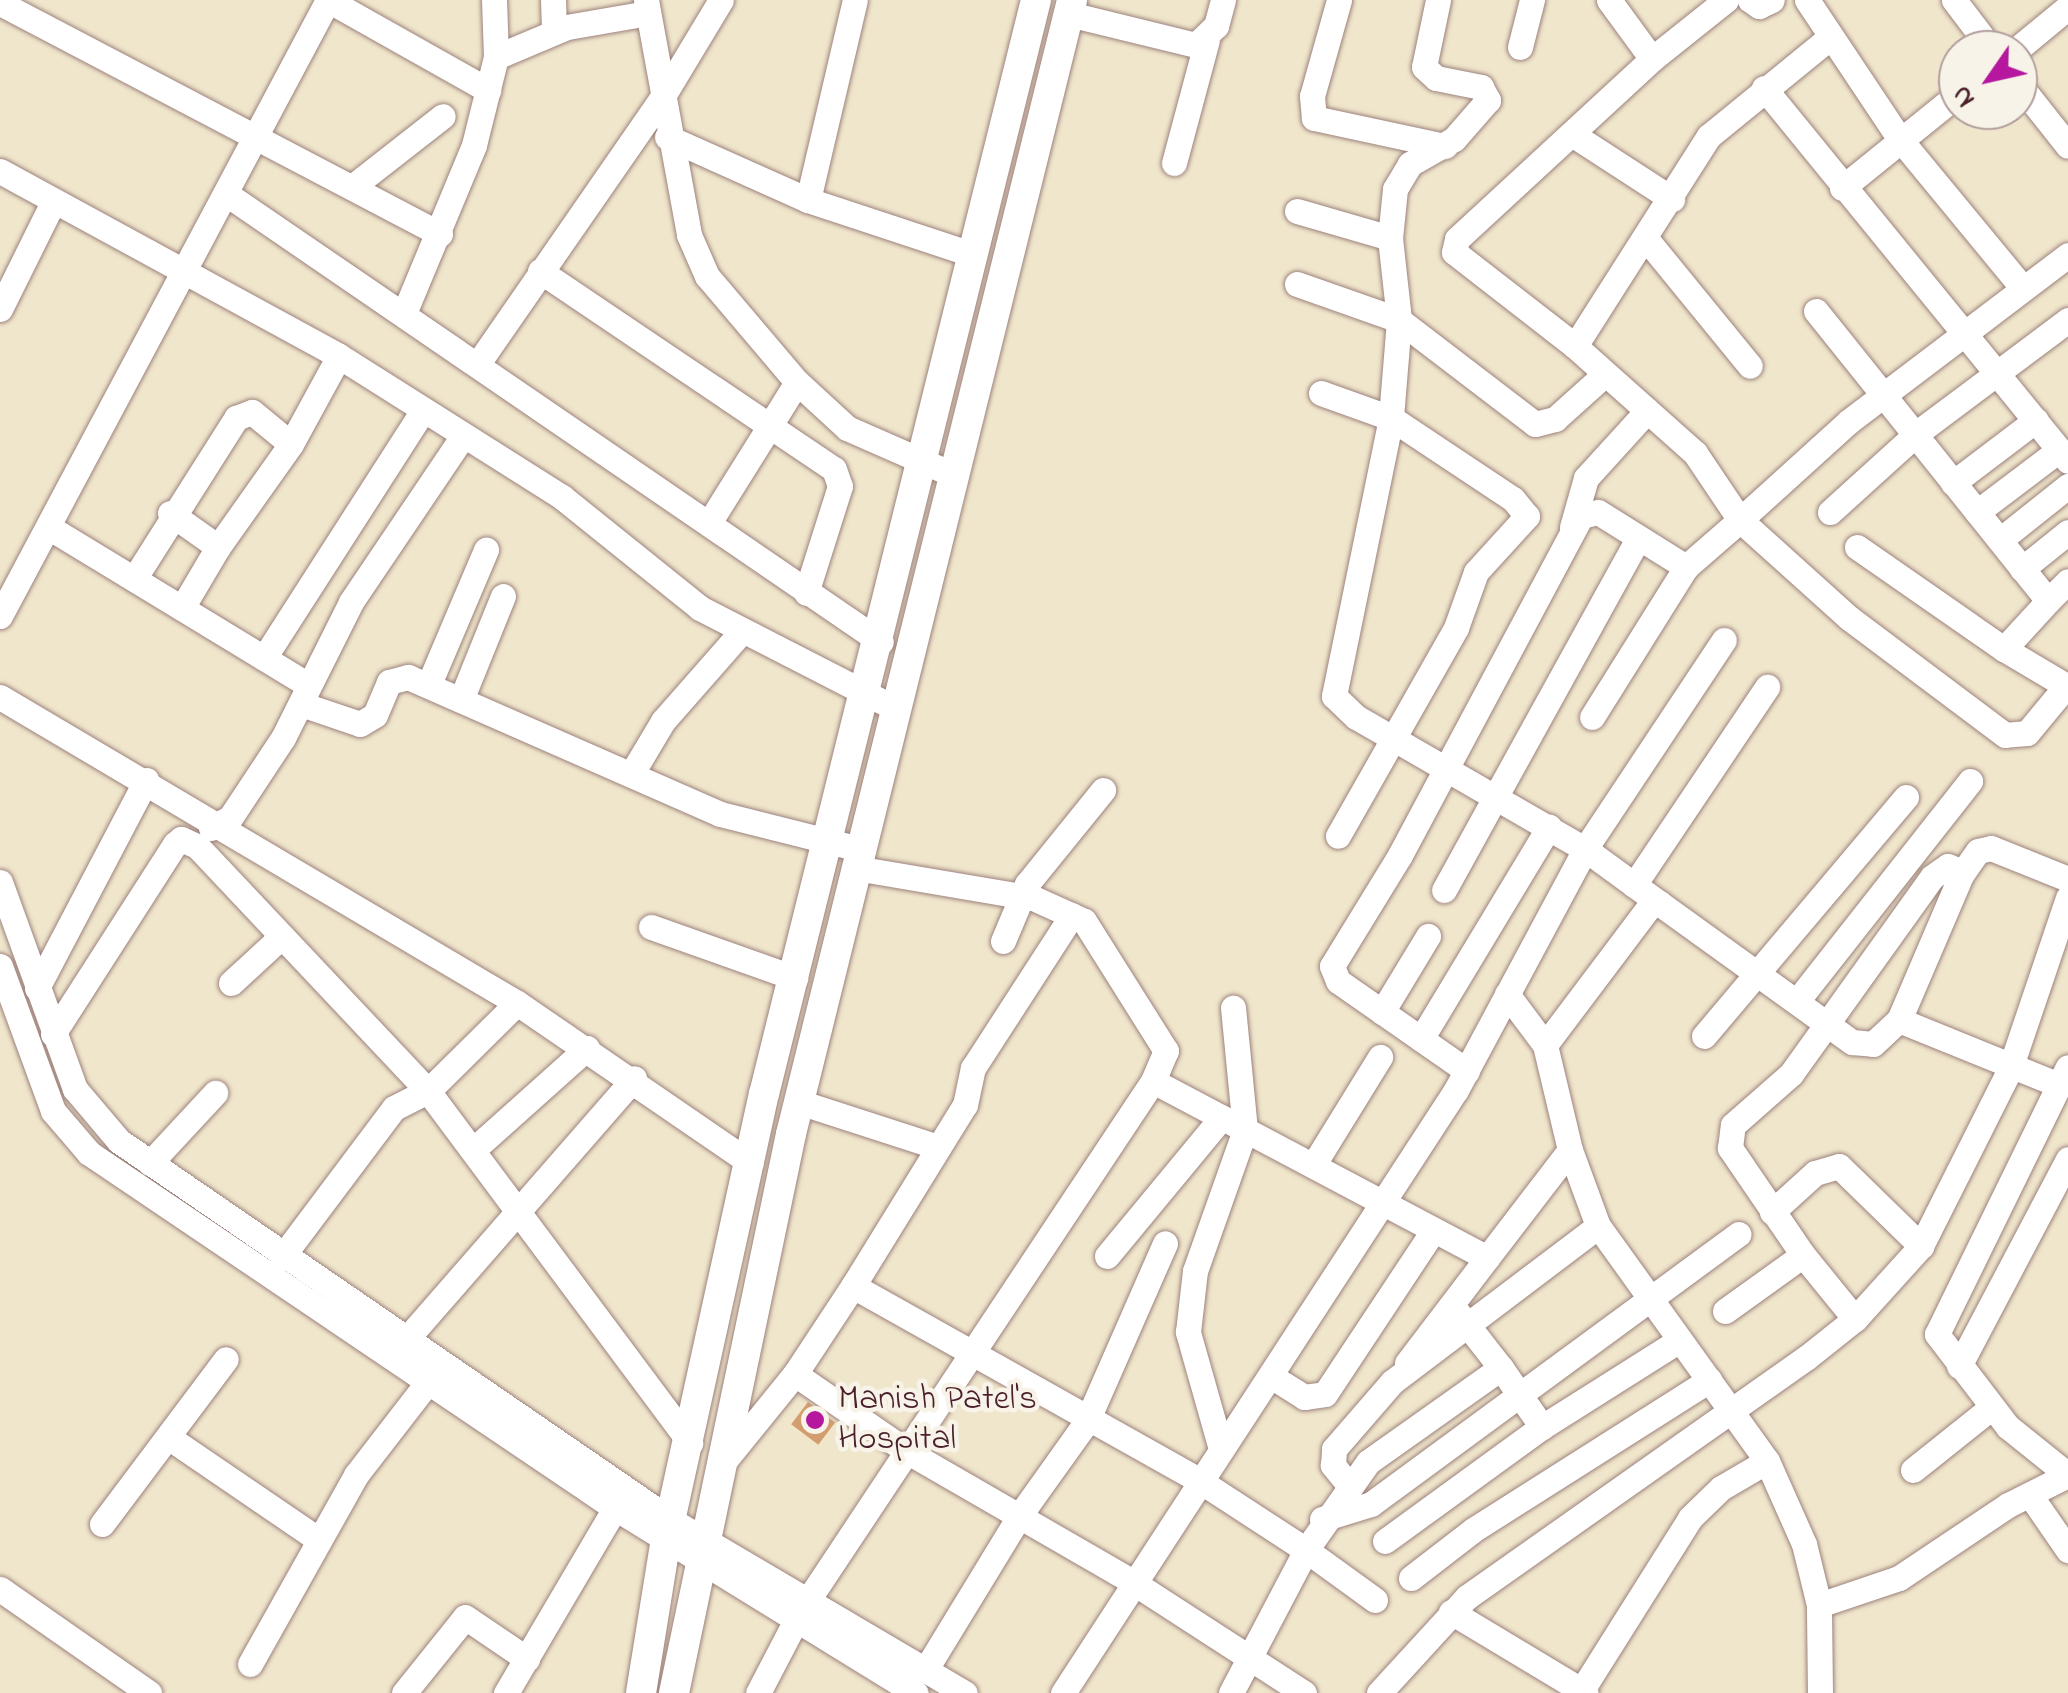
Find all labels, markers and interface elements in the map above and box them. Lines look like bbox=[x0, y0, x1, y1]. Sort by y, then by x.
north arrow bbox=[1938, 30, 2038, 130]
text: N bbox=[1942, 77, 1987, 115]
place label: Manish Patel's Hospital bbox=[838, 1379, 1037, 1461]
marker: Manish Patel's Hospital bbox=[802, 1407, 828, 1433]

